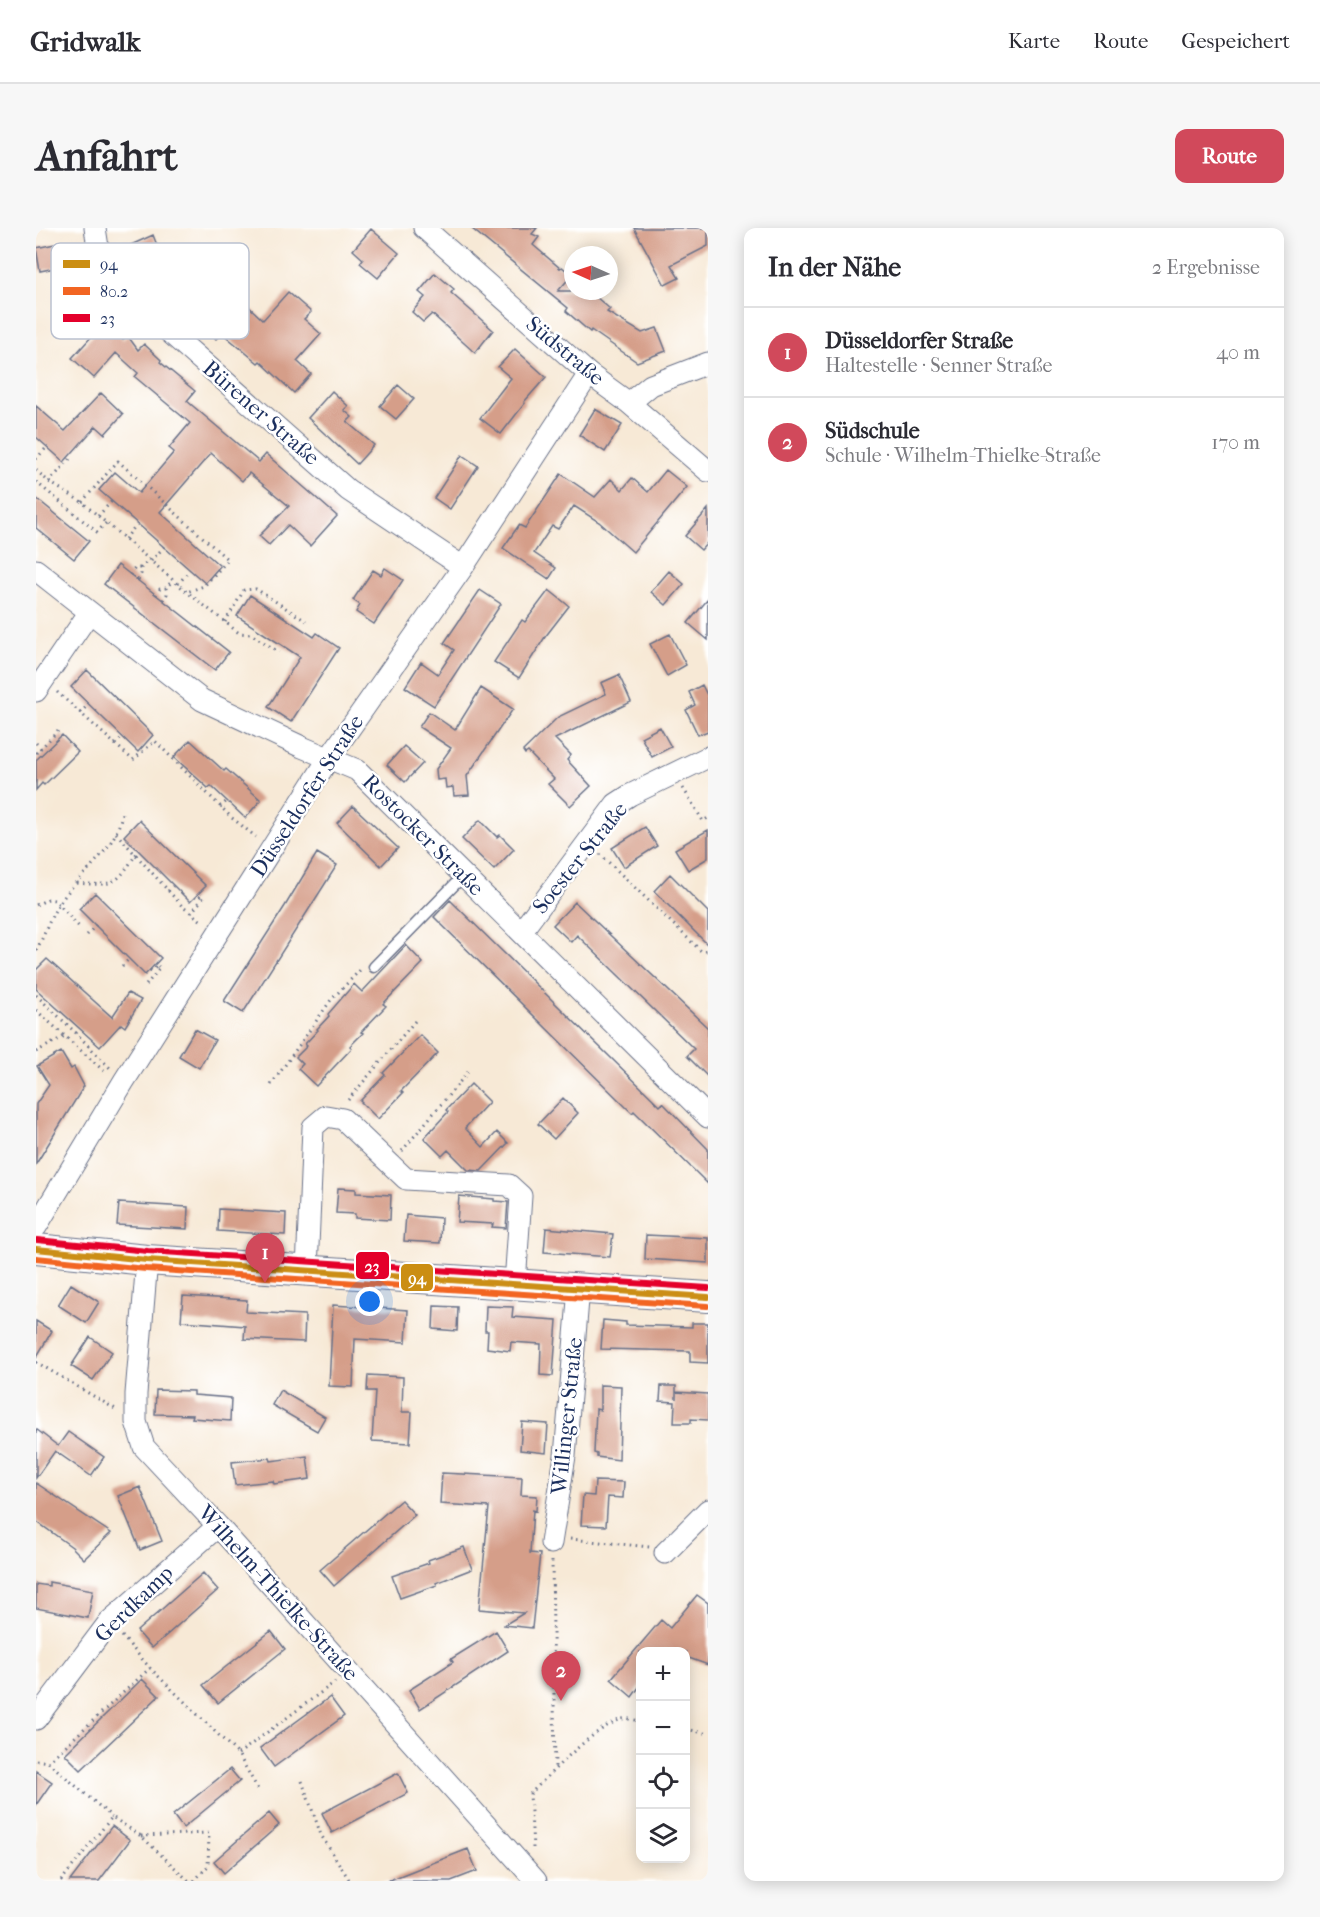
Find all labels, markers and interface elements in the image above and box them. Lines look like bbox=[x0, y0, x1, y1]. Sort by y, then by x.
text: Gridwalk bbox=[30, 25, 141, 58]
text: Karte bbox=[1008, 29, 1060, 53]
text: Route bbox=[1093, 29, 1148, 53]
text: Gespeichert bbox=[1181, 29, 1290, 53]
button: Route bbox=[1175, 129, 1284, 183]
text: Anfahrt bbox=[36, 132, 178, 181]
legend bbox=[51, 243, 249, 339]
north arrow bbox=[564, 246, 618, 300]
text: In der Nähe bbox=[768, 252, 901, 283]
text: 94 bbox=[100, 255, 118, 274]
text: 2 Ergebnisse bbox=[1152, 256, 1260, 279]
text: 80.2 bbox=[100, 282, 128, 301]
text: 23 bbox=[100, 309, 115, 328]
street label: Südstraße bbox=[521, 311, 609, 391]
text: Düsseldorfer Straße bbox=[825, 328, 1013, 354]
text: 1 bbox=[784, 341, 791, 364]
text: 40 m bbox=[1216, 341, 1260, 364]
text: Haltestelle · Senner Straße bbox=[825, 354, 1052, 377]
street label: Bürener Straße bbox=[197, 355, 325, 471]
text: Südschule bbox=[825, 418, 920, 444]
text: 2 bbox=[782, 431, 793, 454]
text: 170 m bbox=[1211, 431, 1260, 454]
text: Schule · Wilhelm-Thielke-Straße bbox=[825, 444, 1101, 467]
street label: Düsseldorfer Straße bbox=[245, 710, 369, 882]
street label: Rostocker Straße bbox=[357, 769, 489, 901]
street label: Soester Straße bbox=[527, 797, 633, 919]
pin: 1 bbox=[246, 1234, 284, 1283]
line badge: 23 bbox=[355, 1251, 390, 1280]
text: 23 bbox=[365, 1257, 379, 1277]
line badge: 94 bbox=[400, 1263, 434, 1292]
text: 94 bbox=[407, 1269, 427, 1289]
your location bbox=[355, 1287, 384, 1316]
street label: Willinger Straße bbox=[546, 1336, 588, 1497]
street label: Wilhelm-Thielke-Straße bbox=[192, 1499, 364, 1686]
street label: Gerdkamp bbox=[89, 1560, 179, 1648]
map controls bbox=[636, 1647, 690, 1863]
button: + bbox=[636, 1647, 690, 1701]
pin: 2 bbox=[542, 1652, 580, 1701]
button: − bbox=[636, 1701, 690, 1755]
button: locate bbox=[636, 1755, 690, 1809]
button: layers bbox=[636, 1809, 690, 1863]

